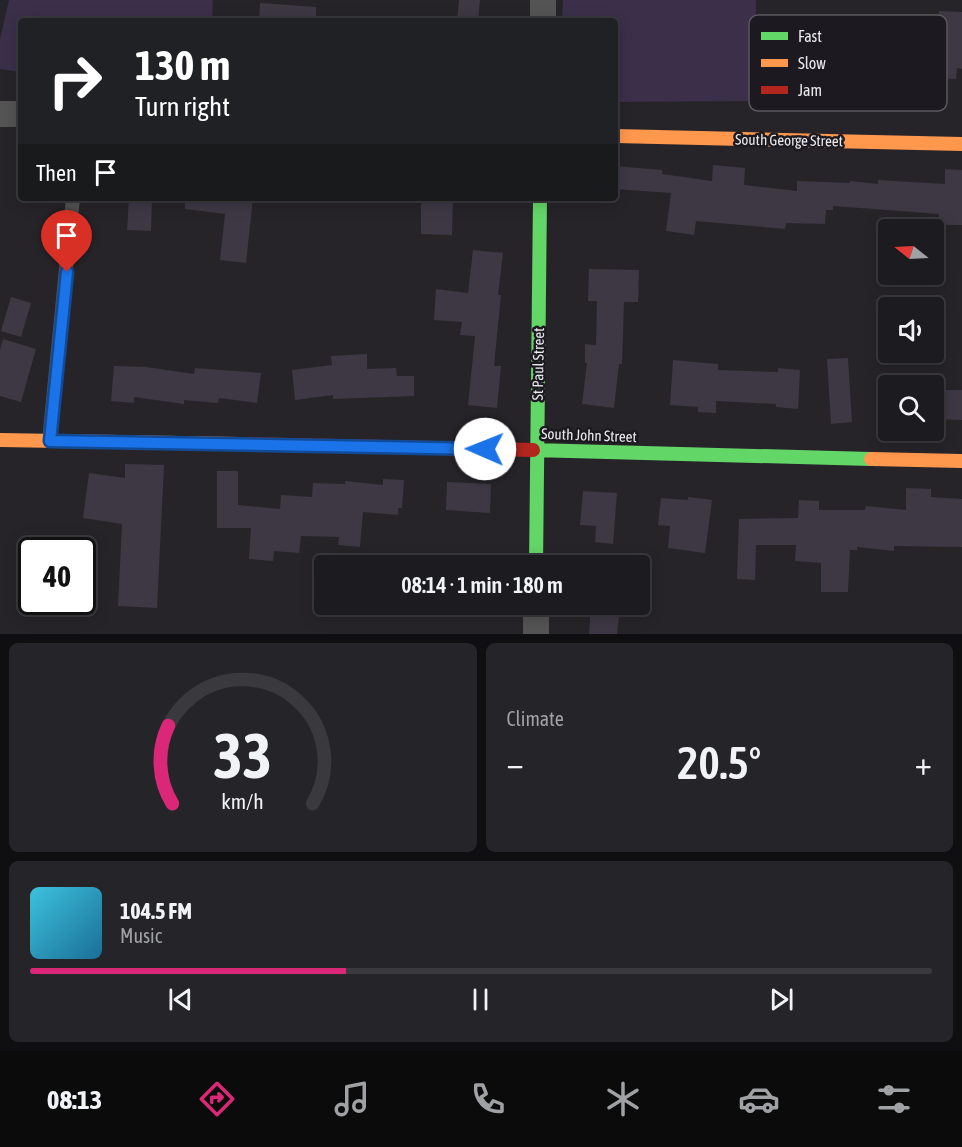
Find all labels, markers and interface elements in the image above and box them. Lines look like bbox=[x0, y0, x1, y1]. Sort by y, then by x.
legend bbox=[749, 15, 947, 111]
text: Fast bbox=[798, 27, 822, 45]
text: 130 m bbox=[135, 41, 230, 89]
icon: right bbox=[36, 42, 114, 120]
text: Slow bbox=[798, 54, 826, 72]
text: Jam bbox=[798, 81, 822, 99]
text: Turn right bbox=[135, 91, 230, 122]
street label: South George Street bbox=[735, 131, 843, 149]
icon: arrive bbox=[89, 156, 122, 189]
text: Then bbox=[36, 160, 77, 186]
pin bbox=[41, 210, 92, 272]
icon: arrive bbox=[50, 219, 83, 252]
north arrow bbox=[878, 219, 944, 285]
map controls bbox=[878, 219, 944, 441]
button: sound bbox=[878, 297, 944, 363]
street label: St Paul Street bbox=[529, 327, 547, 401]
button: search bbox=[878, 375, 944, 441]
position arrow bbox=[453, 417, 517, 481]
street label: South John Street bbox=[541, 425, 637, 445]
speed limit sign: 40 bbox=[18, 537, 96, 615]
text: 08:14 · 1 min · 180 m bbox=[401, 572, 563, 598]
text: Climate bbox=[507, 707, 564, 730]
text: 33 bbox=[213, 720, 272, 791]
text: 20.5° bbox=[677, 737, 761, 789]
text: − bbox=[507, 744, 524, 782]
text: + bbox=[915, 744, 932, 782]
text: km/h bbox=[221, 790, 264, 815]
text: 104.5 FM bbox=[120, 898, 192, 924]
text: Music bbox=[120, 924, 162, 947]
icon: previous bbox=[164, 983, 197, 1016]
icon: pause bbox=[464, 983, 497, 1016]
icon: next bbox=[765, 983, 798, 1016]
icon: directions bbox=[196, 1078, 238, 1120]
icon: music bbox=[331, 1078, 373, 1120]
icon: phone bbox=[467, 1078, 509, 1120]
icon: climate bbox=[602, 1078, 644, 1120]
icon: car bbox=[738, 1078, 780, 1120]
icon: filters bbox=[873, 1078, 915, 1120]
text: 08:13 bbox=[47, 1084, 102, 1115]

